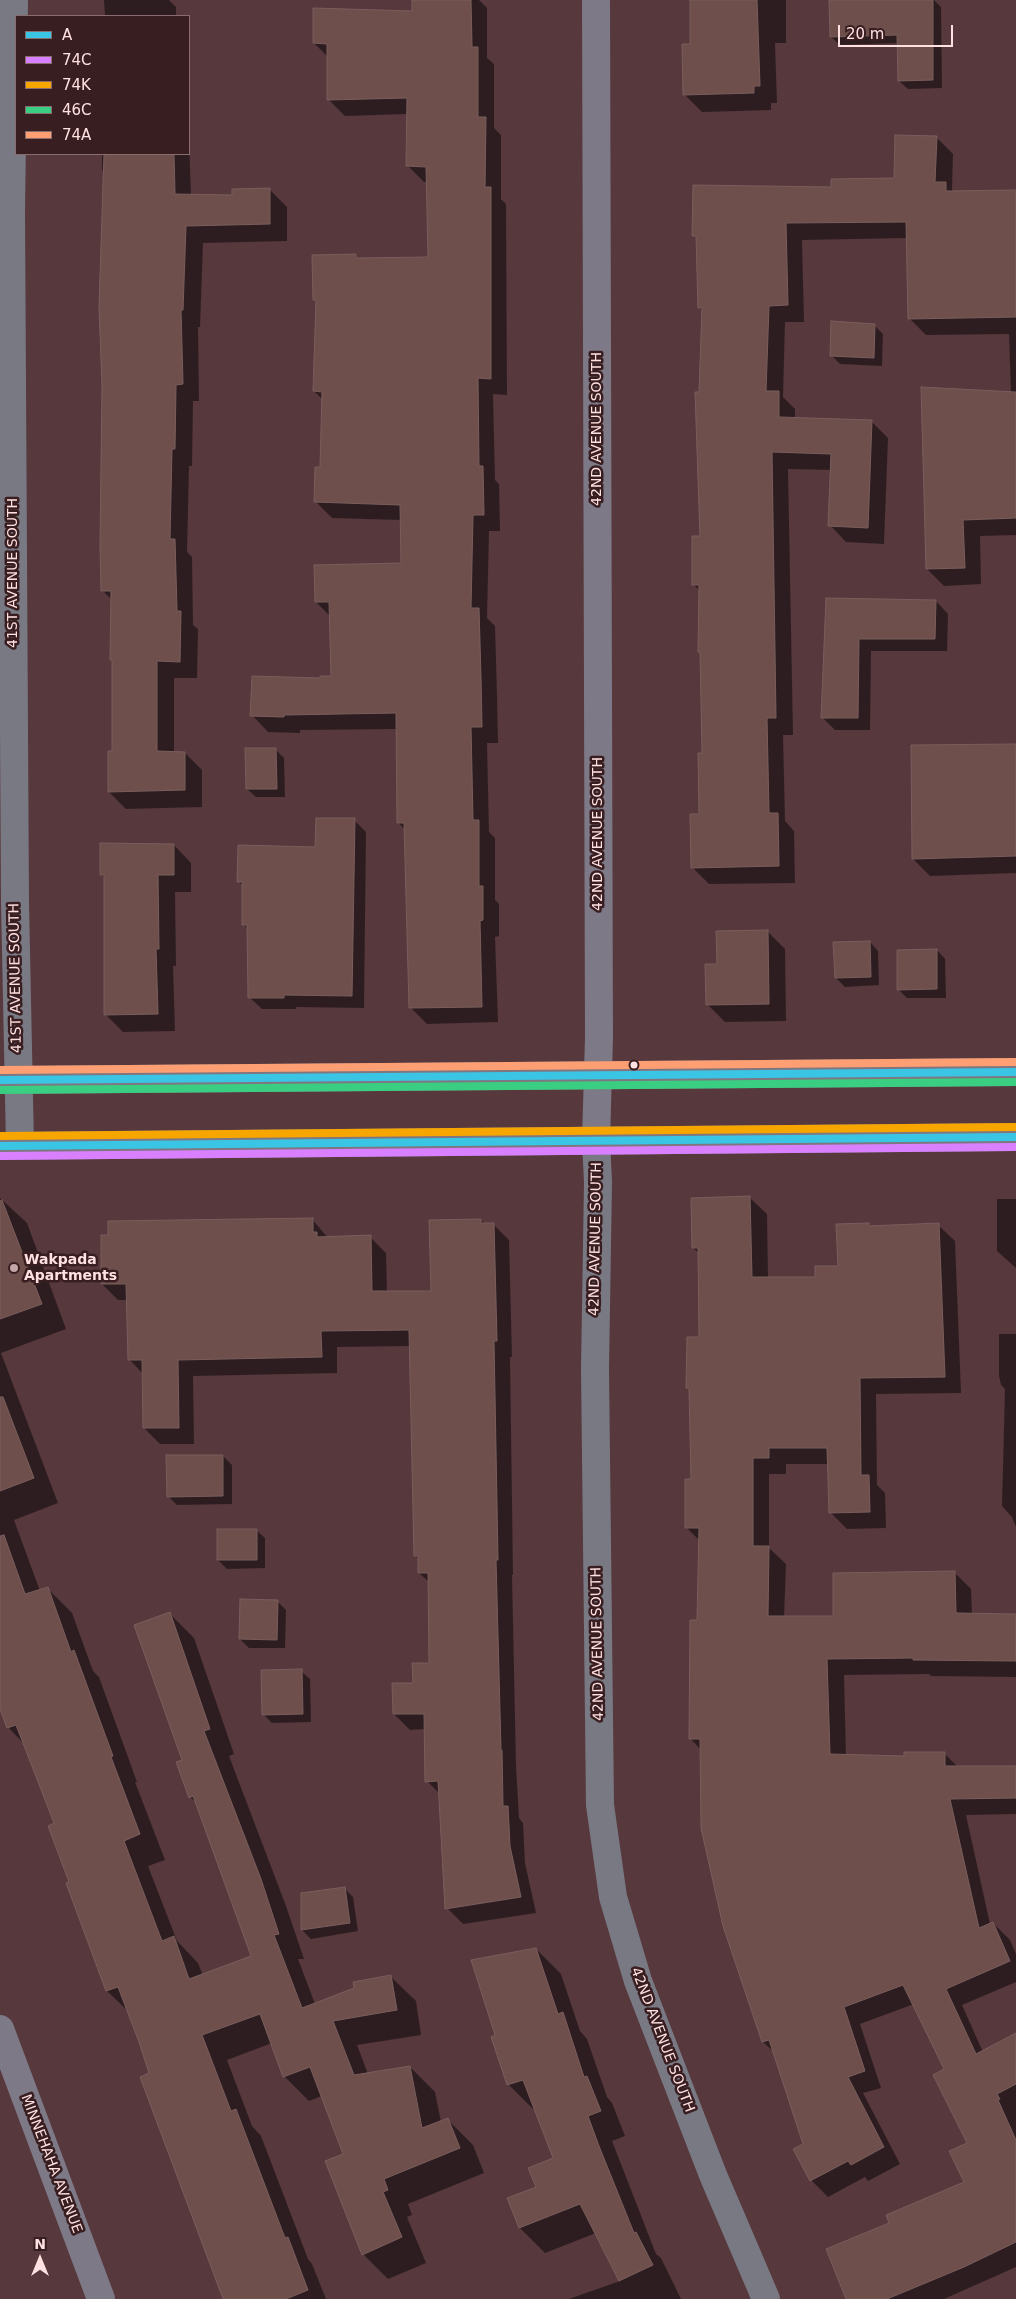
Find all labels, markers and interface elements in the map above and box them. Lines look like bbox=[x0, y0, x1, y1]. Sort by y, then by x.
legend bbox=[15, 15, 190, 155]
scale bar bbox=[841, 15, 956, 47]
text: 20 m bbox=[846, 25, 884, 43]
text: A bbox=[62, 26, 72, 44]
text: 74C bbox=[62, 51, 92, 69]
text: 74K bbox=[62, 76, 91, 94]
text: 46C bbox=[62, 101, 92, 119]
text: 74A bbox=[62, 126, 91, 144]
street label: 42ND AVENUE SOUTH bbox=[589, 352, 605, 506]
street label: 41ST AVENUE SOUTH bbox=[5, 498, 21, 648]
street label: 42ND AVENUE SOUTH bbox=[590, 757, 606, 911]
street label: 41ST AVENUE SOUTH bbox=[6, 903, 26, 1053]
unlabelled marker bbox=[629, 1060, 639, 1070]
street label: 42ND AVENUE SOUTH bbox=[586, 1162, 606, 1316]
place label: Wakpada Apartments bbox=[24, 1252, 117, 1284]
marker: Wakpada Apartments bbox=[8, 1262, 20, 1274]
street label: 42ND AVENUE SOUTH bbox=[588, 1567, 608, 1721]
street label: 42ND AVENUE SOUTH bbox=[627, 1965, 697, 2115]
street label: MINNEHAHA AVENUE bbox=[17, 2092, 85, 2236]
north arrow bbox=[15, 2234, 65, 2284]
text: N bbox=[34, 2236, 46, 2252]

